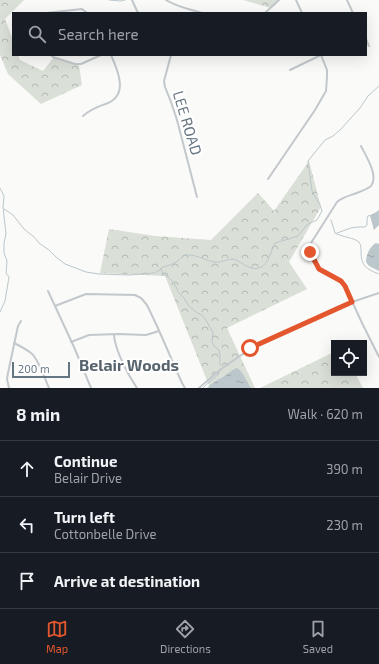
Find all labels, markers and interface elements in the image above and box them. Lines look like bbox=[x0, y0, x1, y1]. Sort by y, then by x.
search box bbox=[12, 12, 367, 56]
icon: search bbox=[26, 23, 48, 45]
text: Search here bbox=[58, 25, 139, 43]
street label: LEE ROAD bbox=[170, 88, 206, 157]
route end bbox=[301, 243, 319, 261]
route start bbox=[241, 339, 259, 357]
map controls bbox=[331, 340, 367, 376]
button: locate bbox=[331, 340, 367, 376]
district label: Belair Woods bbox=[79, 355, 179, 374]
scale bar bbox=[12, 360, 70, 379]
text: 200 m bbox=[18, 362, 50, 375]
text: 8 min bbox=[16, 404, 60, 424]
text: Walk · 620 m bbox=[288, 406, 363, 422]
text: Continue bbox=[54, 452, 117, 470]
icon: ahead bbox=[16, 458, 38, 480]
text: 390 m bbox=[326, 461, 363, 477]
text: Belair Drive bbox=[54, 470, 122, 486]
text: Turn left bbox=[54, 508, 115, 526]
icon: left bbox=[16, 514, 38, 536]
text: 230 m bbox=[326, 517, 363, 533]
text: Cottonbelle Drive bbox=[54, 526, 156, 542]
icon: arrive bbox=[16, 570, 38, 592]
text: Arrive at destination bbox=[54, 572, 200, 590]
tab: Map bbox=[46, 618, 68, 655]
tab: Directions bbox=[160, 618, 211, 655]
tab: Saved bbox=[303, 618, 333, 655]

